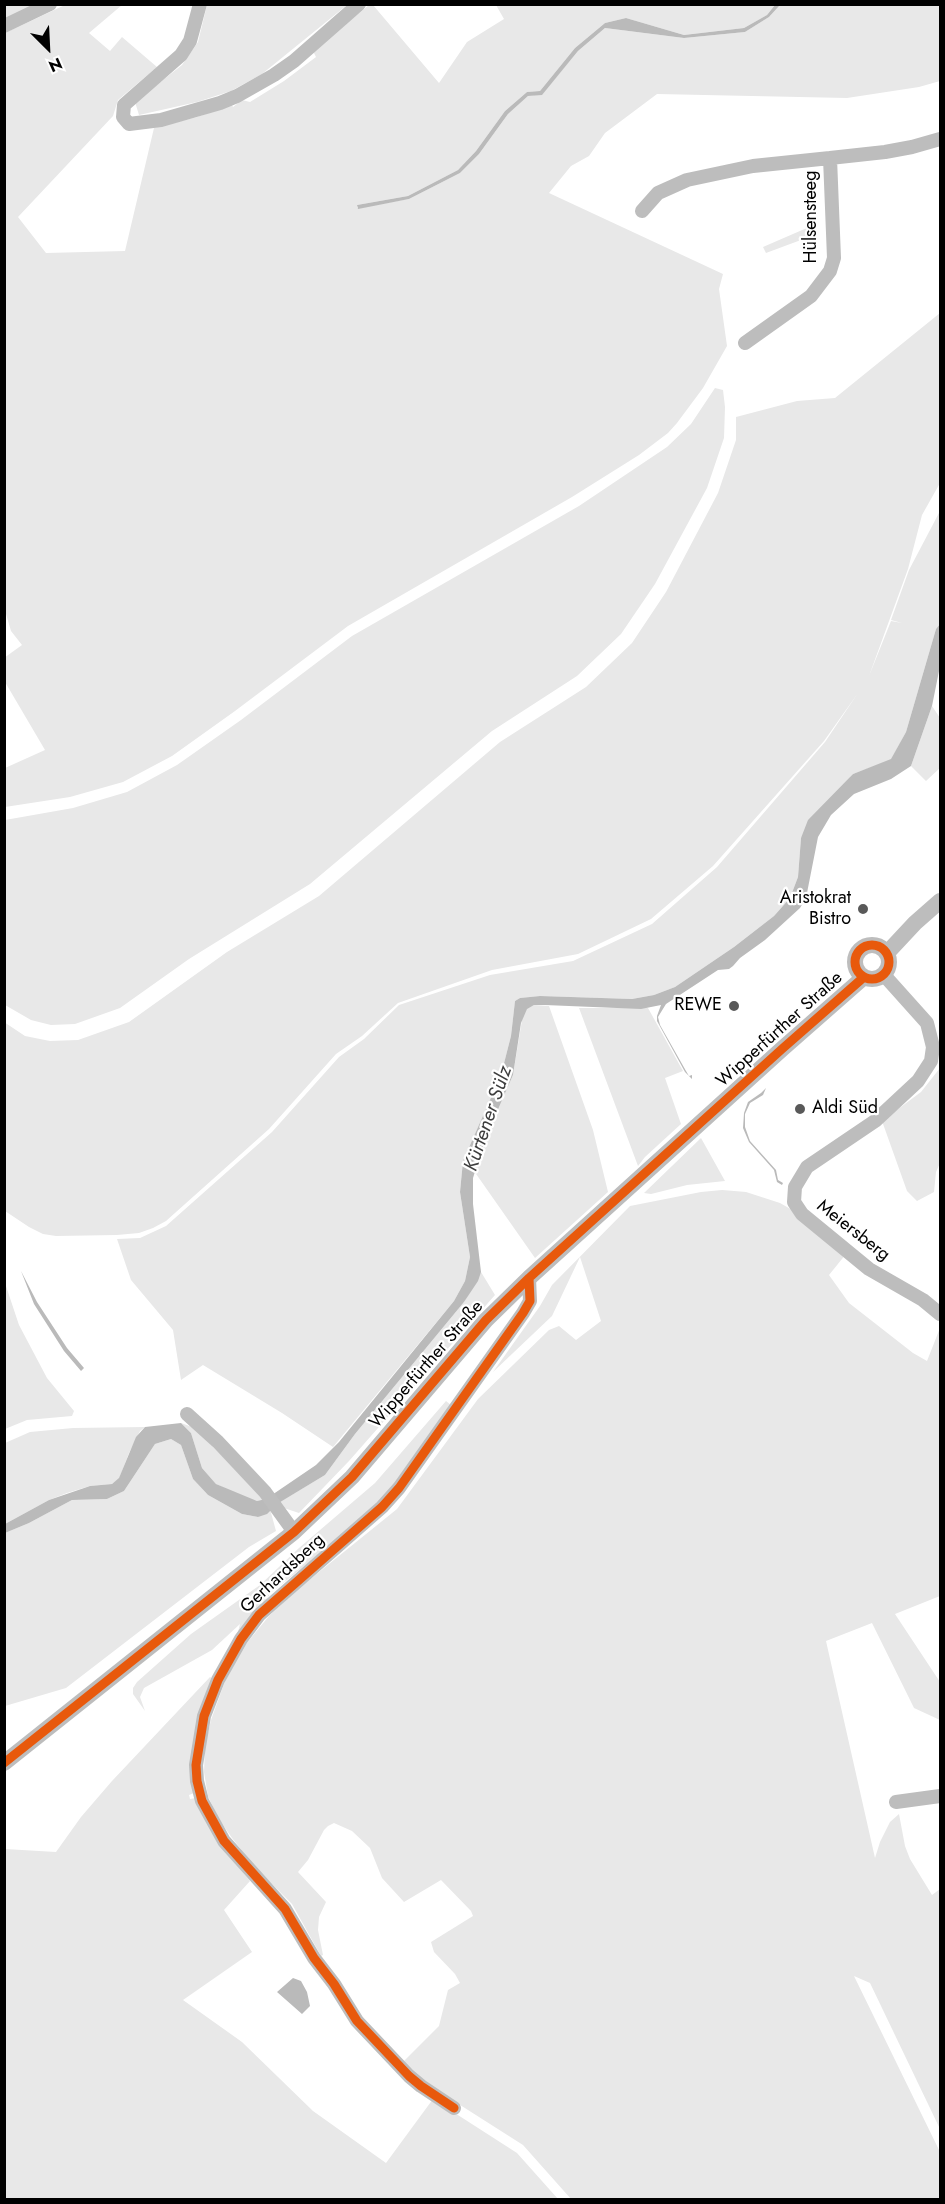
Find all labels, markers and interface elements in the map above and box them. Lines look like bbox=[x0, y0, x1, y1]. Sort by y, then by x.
north arrow bbox=[18, 18, 78, 78]
text: N bbox=[45, 52, 66, 78]
street label: Hülsensteeg bbox=[801, 171, 823, 263]
place label: Aristokrat Bistro bbox=[780, 888, 851, 930]
marker: Aristokrat Bistro bbox=[856, 902, 870, 916]
street label: Wipperfürther Straße bbox=[712, 968, 848, 1092]
place label: REWE bbox=[674, 995, 722, 1017]
marker: REWE bbox=[727, 999, 741, 1013]
water label: Kürtener Sülz bbox=[460, 1063, 518, 1175]
place label: Aldi Süd bbox=[812, 1098, 878, 1120]
marker: Aldi Süd bbox=[793, 1102, 807, 1116]
street label: Meiersberg bbox=[812, 1196, 894, 1266]
street label: Wipperfürther Straße bbox=[366, 1297, 488, 1433]
street label: Gerhardsberg bbox=[237, 1530, 329, 1618]

